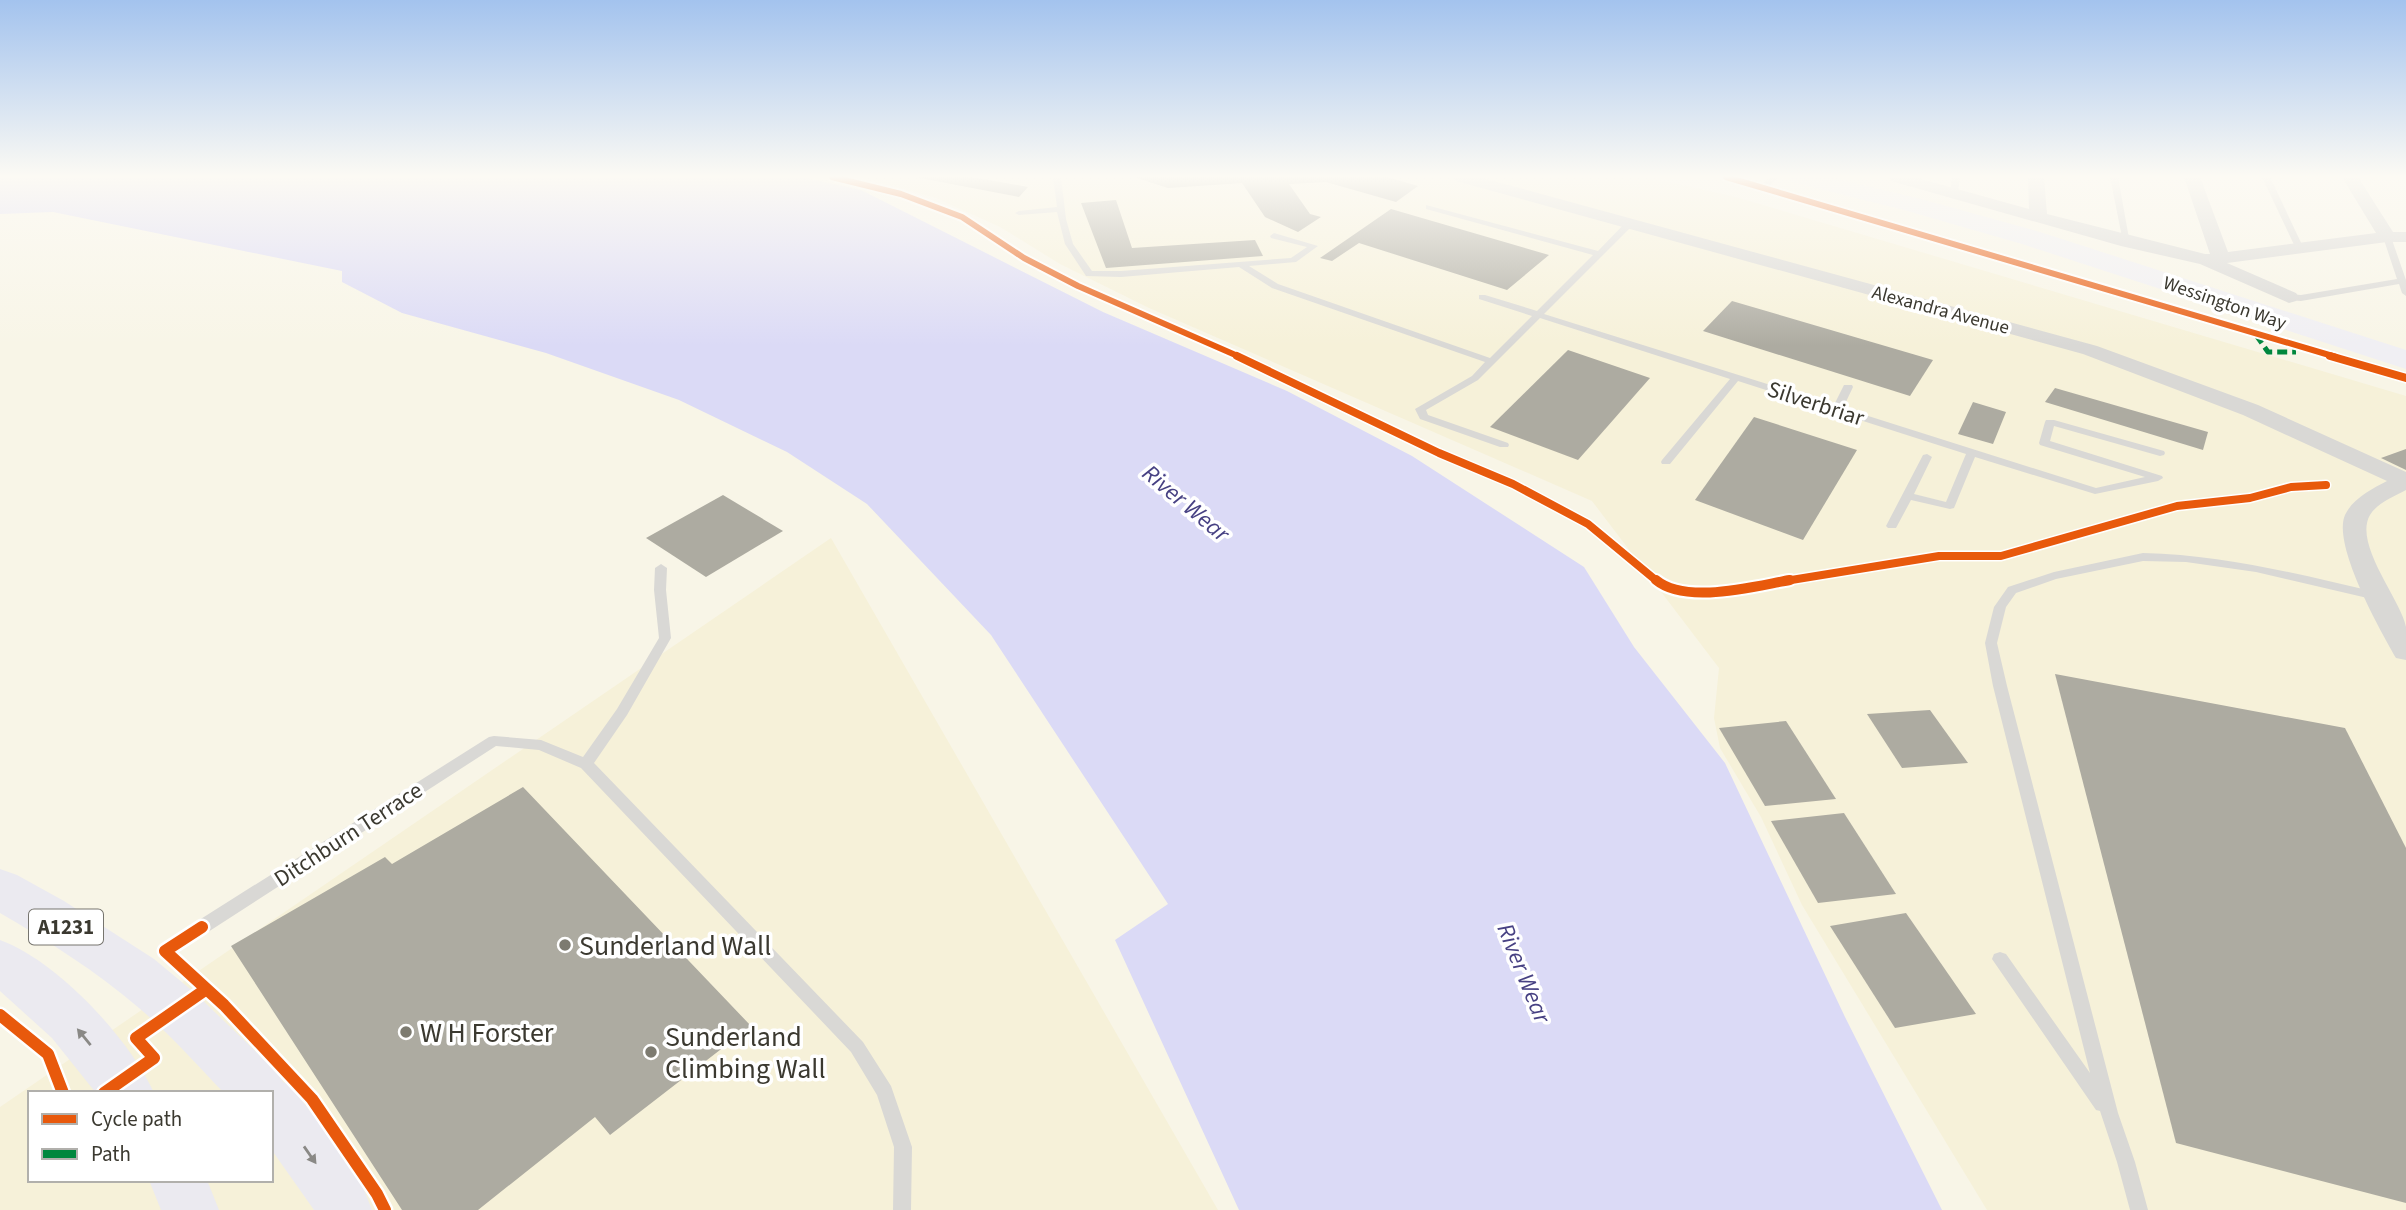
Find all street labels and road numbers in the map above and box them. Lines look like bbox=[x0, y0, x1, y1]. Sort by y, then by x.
street label: Wessington Way bbox=[2159, 270, 2290, 337]
street label: Alexandra Avenue bbox=[1869, 279, 2012, 342]
street label: Silverbriar bbox=[1763, 372, 1869, 435]
street label: Ditchburn Terrace bbox=[267, 774, 429, 895]
road number: A1231 bbox=[29, 909, 103, 944]

